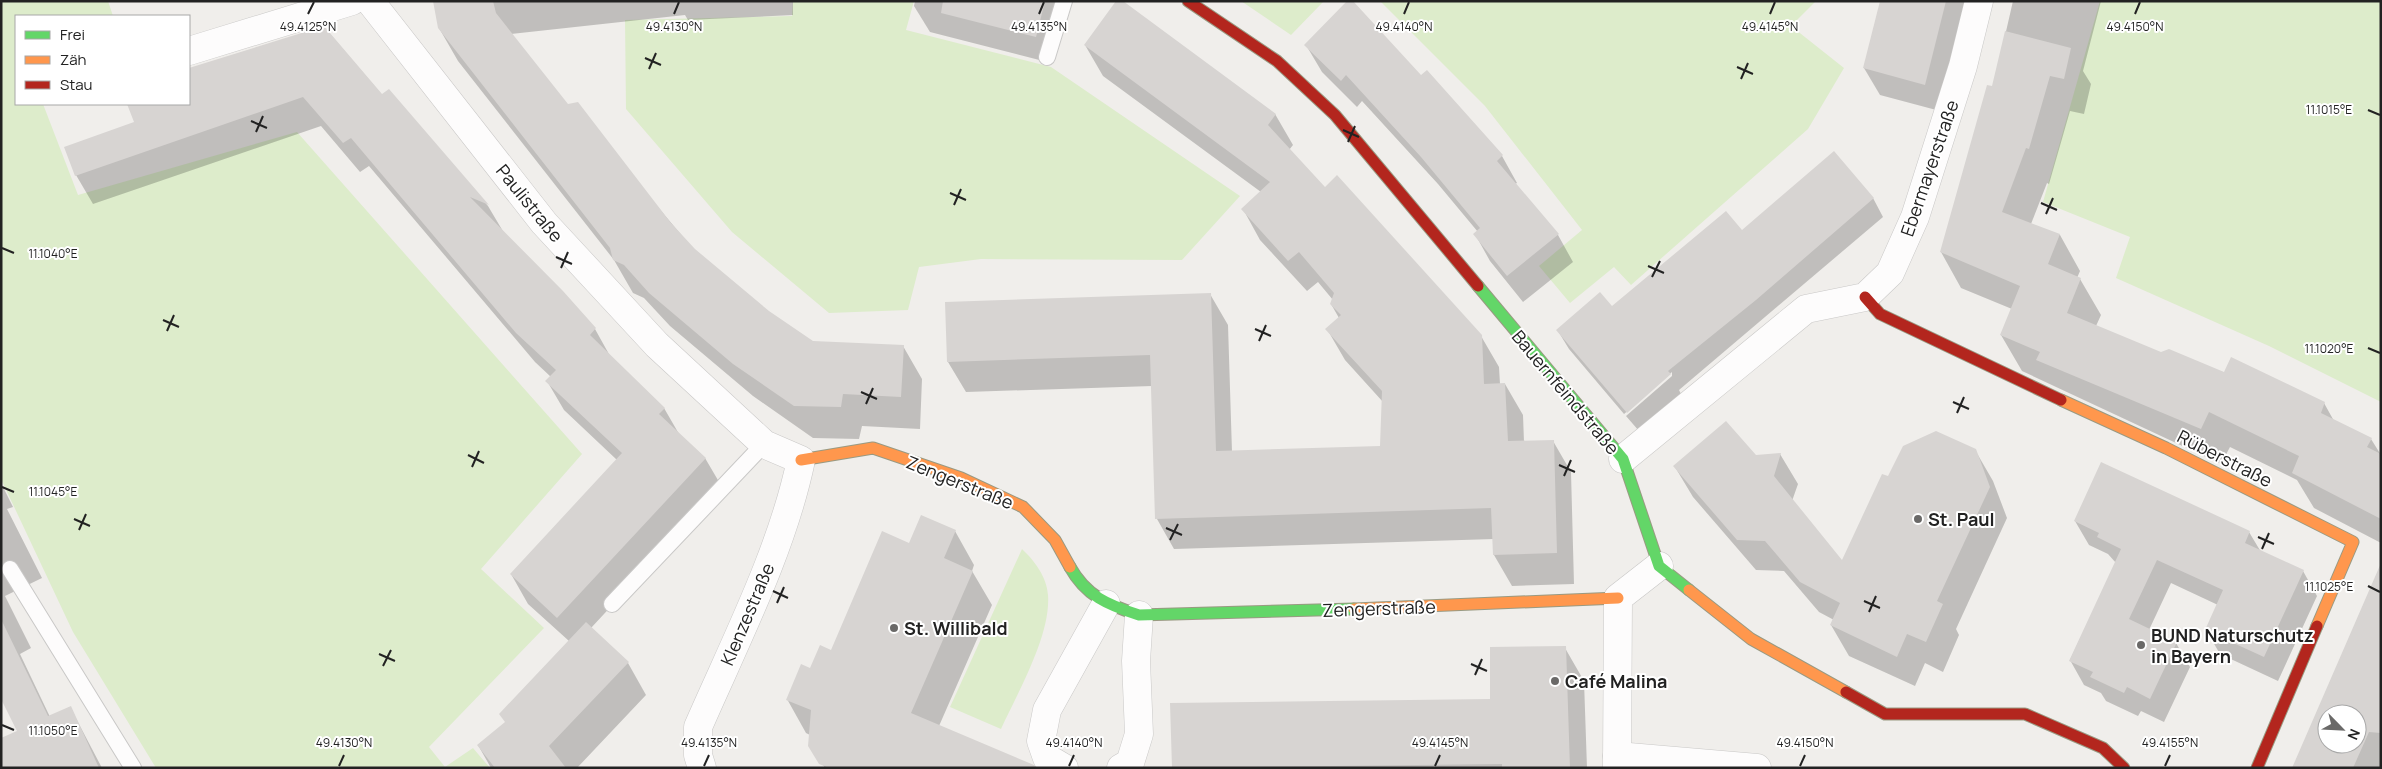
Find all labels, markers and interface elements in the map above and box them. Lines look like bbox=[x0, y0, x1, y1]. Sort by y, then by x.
legend bbox=[15, 15, 190, 105]
text: 49.4125°N bbox=[280, 18, 336, 35]
text: 49.4130°N bbox=[646, 18, 702, 35]
text: 49.4135°N bbox=[1011, 18, 1067, 35]
text: 49.4140°N bbox=[1376, 18, 1432, 35]
text: 49.4145°N bbox=[1742, 18, 1798, 35]
text: 49.4150°N bbox=[2107, 18, 2163, 35]
text: Frei bbox=[60, 24, 85, 45]
text: Zäh bbox=[60, 49, 87, 70]
text: Stau bbox=[60, 74, 93, 95]
street label: Ebermayerstraße bbox=[1894, 97, 1964, 239]
text: 11.1015°E bbox=[2306, 101, 2352, 118]
street label: Paulistraße bbox=[491, 159, 569, 247]
text: 11.1040°E bbox=[28, 245, 78, 262]
street label: Bauernfeindstraße bbox=[1507, 325, 1625, 459]
text: 11.1020°E bbox=[2305, 340, 2354, 357]
street label: Rüberstraße bbox=[2173, 424, 2277, 492]
street label: Zengerstraße bbox=[903, 450, 1017, 514]
text: 11.1045°E bbox=[29, 483, 78, 500]
place label: St. Paul bbox=[1928, 507, 1995, 531]
marker: St. Paul bbox=[1912, 513, 1924, 525]
street label: Klenzestraße bbox=[715, 559, 779, 669]
text: 11.1025°E bbox=[2305, 578, 2353, 595]
street label: Zengerstraße bbox=[1322, 594, 1436, 622]
place label: St. Willibald bbox=[904, 616, 1008, 640]
marker: St. Willibald bbox=[888, 622, 900, 634]
place label: BUND Naturschutz in Bayern bbox=[2151, 623, 2314, 668]
marker: BUND Naturschutz in Bayern bbox=[2135, 639, 2147, 651]
place label: Café Malina bbox=[1565, 669, 1667, 693]
marker: Café Malina bbox=[1549, 675, 1561, 687]
north arrow bbox=[2317, 704, 2367, 754]
text: 11.1050°E bbox=[29, 722, 78, 739]
text: N bbox=[2344, 726, 2365, 743]
text: 49.4130°N bbox=[316, 734, 372, 751]
text: 49.4135°N bbox=[681, 734, 737, 751]
text: 49.4140°N bbox=[1046, 734, 1102, 751]
text: 49.4145°N bbox=[1412, 734, 1468, 751]
text: 49.4150°N bbox=[1777, 734, 1833, 751]
text: 49.4155°N bbox=[2142, 734, 2198, 751]

